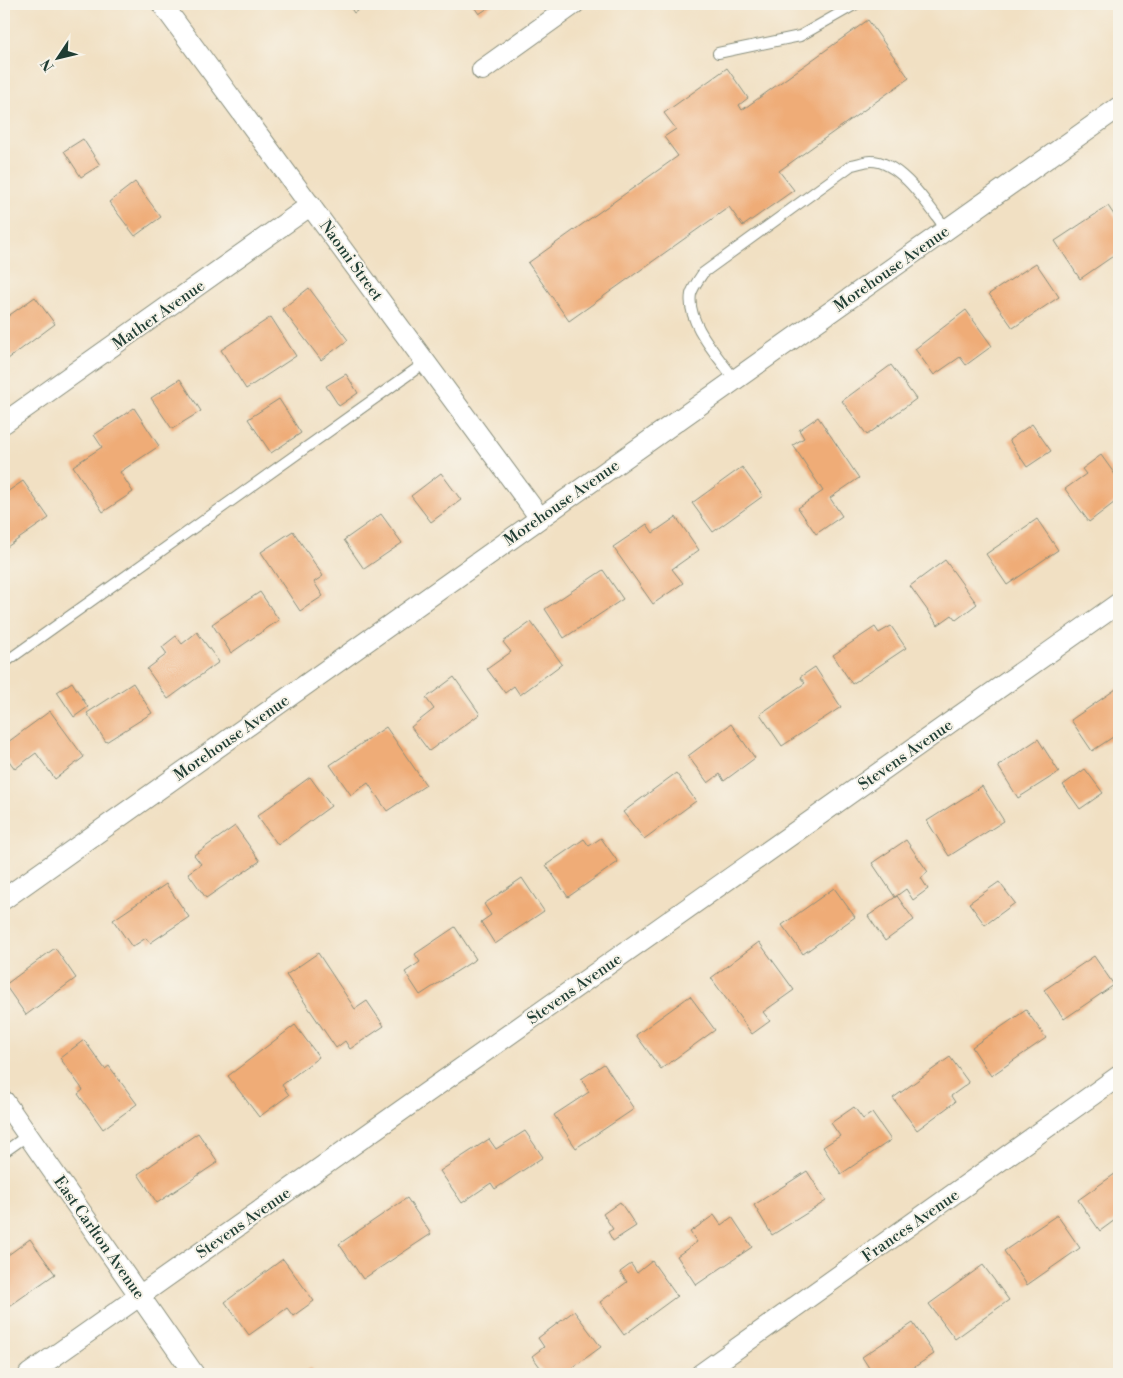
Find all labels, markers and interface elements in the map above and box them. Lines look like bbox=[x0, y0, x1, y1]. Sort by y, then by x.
north arrow bbox=[32, 32, 82, 82]
text: N bbox=[38, 55, 59, 75]
street label: Naomi Street bbox=[315, 216, 387, 305]
street label: Morehouse Avenue bbox=[830, 221, 953, 316]
street label: Mather Avenue bbox=[108, 275, 209, 354]
street label: Morehouse Avenue bbox=[500, 455, 623, 550]
street label: Morehouse Avenue bbox=[170, 690, 293, 785]
street label: Stevens Avenue bbox=[854, 715, 957, 795]
street label: Stevens Avenue bbox=[523, 949, 626, 1029]
street label: East Carlton Avenue bbox=[49, 1172, 149, 1303]
street label: Stevens Avenue bbox=[192, 1183, 295, 1263]
street label: Frances Avenue bbox=[858, 1185, 963, 1267]

